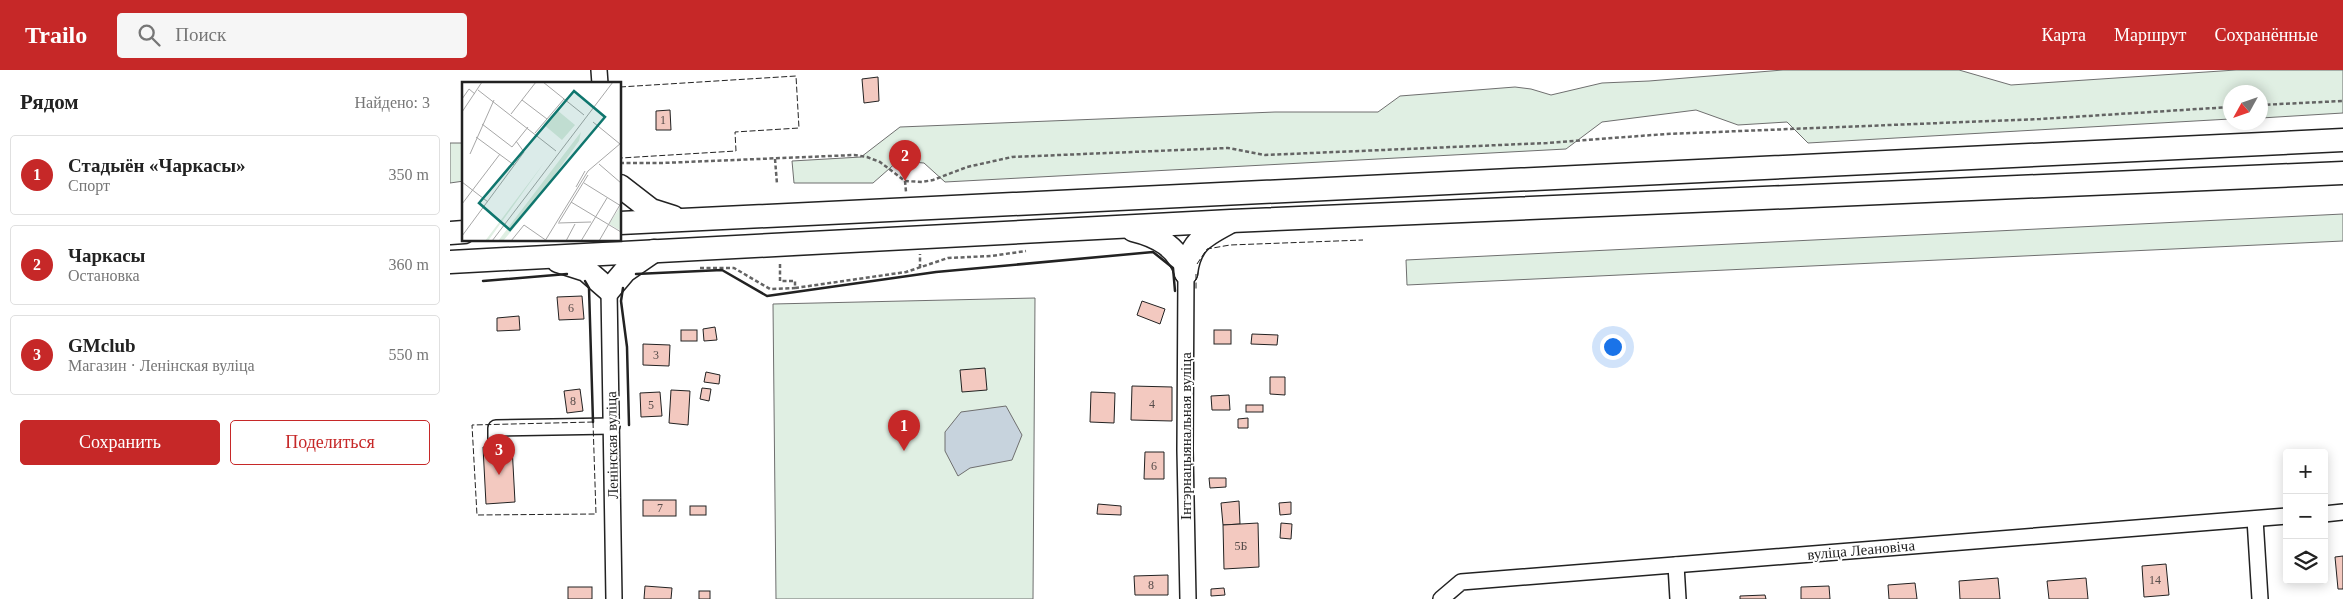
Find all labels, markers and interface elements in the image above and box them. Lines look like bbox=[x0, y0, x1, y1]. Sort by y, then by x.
search box bbox=[117, 13, 467, 58]
icon: search bbox=[135, 21, 163, 49]
text: Trailo bbox=[25, 22, 87, 48]
text: Поиск bbox=[175, 24, 226, 45]
text: Карта bbox=[2041, 25, 2086, 45]
text: Маршрут bbox=[2114, 25, 2186, 45]
text: Сохранённые bbox=[2214, 25, 2318, 45]
inset map bbox=[462, 82, 621, 241]
north arrow bbox=[2223, 85, 2268, 130]
text: Рядом bbox=[20, 90, 79, 114]
text: Найдено: 3 bbox=[355, 94, 430, 111]
house number: 1 bbox=[660, 113, 666, 127]
pin: 2 bbox=[889, 140, 921, 181]
text: Стадыён «Чаркасы» bbox=[68, 155, 246, 176]
text: 1 bbox=[33, 166, 41, 183]
text: 350 m bbox=[389, 166, 429, 183]
text: Спорт bbox=[68, 177, 110, 194]
text: Чаркасы bbox=[68, 245, 145, 266]
text: 2 bbox=[33, 256, 41, 273]
text: 360 m bbox=[389, 256, 429, 273]
text: Остановка bbox=[68, 267, 140, 284]
house number: 6 bbox=[568, 301, 574, 315]
your location bbox=[1600, 334, 1626, 360]
text: GMclub bbox=[68, 335, 136, 356]
text: 3 bbox=[33, 346, 41, 363]
text: 550 m bbox=[389, 346, 429, 363]
house number: 3 bbox=[653, 348, 659, 362]
street label: Інтэрнацыянальная вуліца bbox=[1178, 352, 1194, 520]
text: Магазин · Ленінская вуліца bbox=[68, 357, 255, 374]
street label: Ленінская вуліца bbox=[603, 391, 621, 499]
house number: 8 bbox=[570, 394, 576, 408]
house number: 4 bbox=[1149, 397, 1155, 411]
house number: 5 bbox=[648, 398, 654, 412]
pin: 1 bbox=[888, 410, 920, 451]
button: Сохранить bbox=[20, 420, 220, 465]
button: Поделиться bbox=[230, 420, 430, 465]
pin: 3 bbox=[483, 434, 515, 475]
map controls bbox=[2283, 449, 2328, 584]
button: + bbox=[2283, 449, 2328, 494]
house number: 6 bbox=[1151, 459, 1157, 473]
button: − bbox=[2283, 494, 2328, 539]
house number: 7 bbox=[657, 501, 663, 515]
street label: вуліца Леановіча bbox=[1806, 537, 1916, 563]
house number: 5Б bbox=[1235, 539, 1248, 553]
button: layers bbox=[2283, 539, 2328, 584]
house number: 14 bbox=[2149, 573, 2161, 587]
house number: 8 bbox=[1148, 578, 1154, 592]

